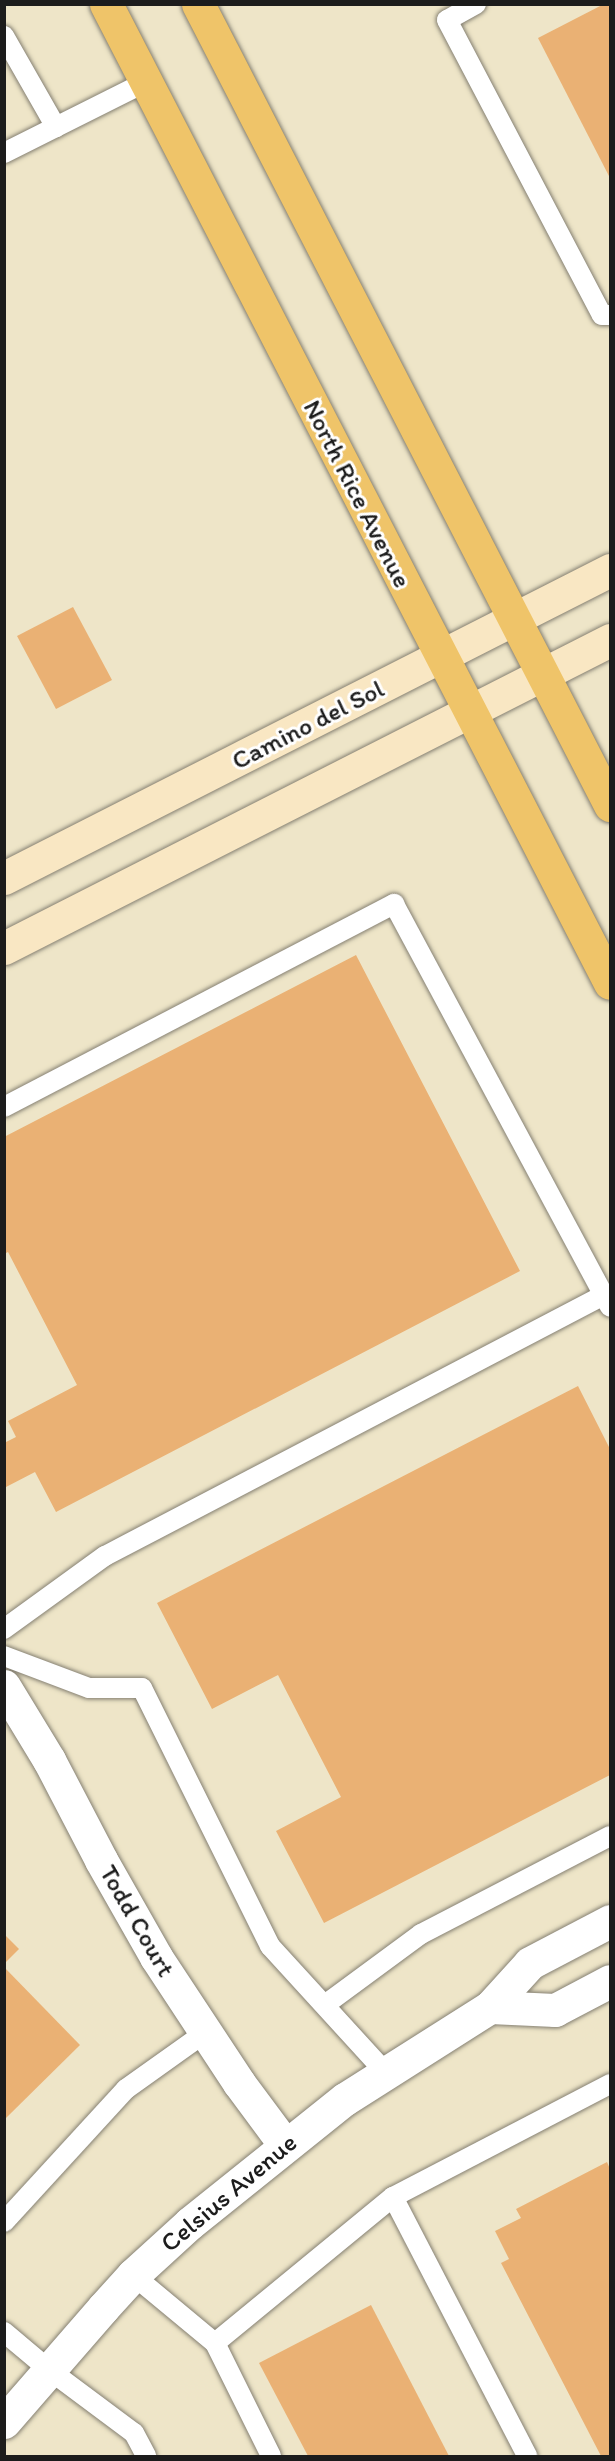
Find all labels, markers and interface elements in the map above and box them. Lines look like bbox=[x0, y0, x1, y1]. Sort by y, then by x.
street label: North Rice Avenue bbox=[297, 396, 417, 592]
street label: Camino del Sol bbox=[227, 673, 389, 777]
street label: Todd Court bbox=[93, 1860, 181, 1982]
street label: Celsius Avenue bbox=[155, 2127, 303, 2259]

